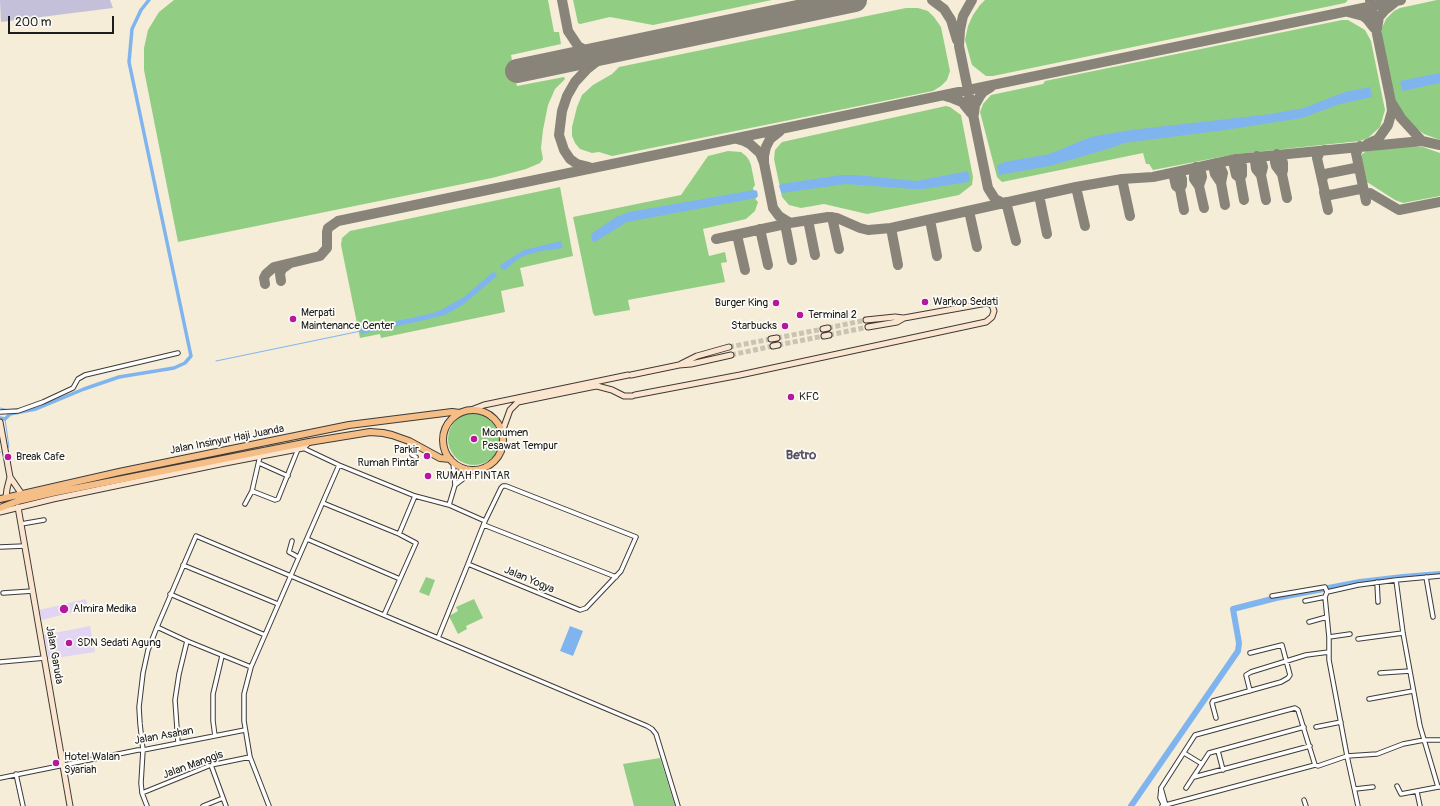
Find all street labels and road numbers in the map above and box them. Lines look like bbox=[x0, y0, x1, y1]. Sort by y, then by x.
street label: Jalan Insinyur Haji Juanda bbox=[169, 422, 285, 458]
street label: Jalan Yogya bbox=[502, 564, 556, 596]
street label: Jalan Garuda bbox=[42, 625, 66, 685]
street label: Jalan Asahan bbox=[133, 724, 195, 748]
street label: Jalan Manggis bbox=[161, 748, 225, 782]

